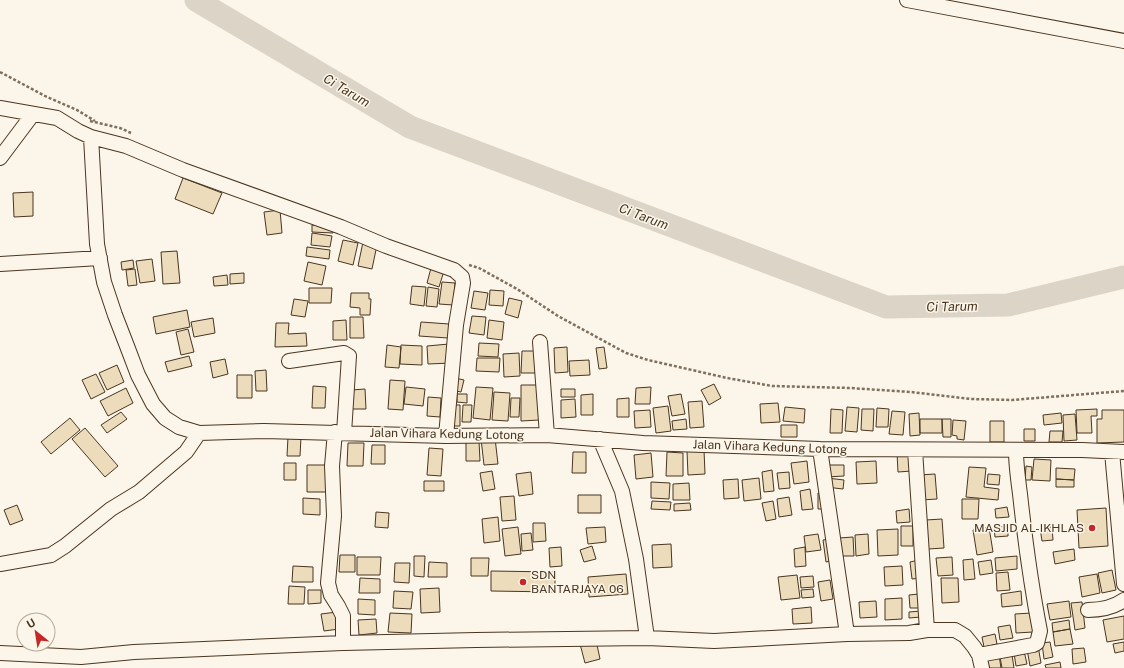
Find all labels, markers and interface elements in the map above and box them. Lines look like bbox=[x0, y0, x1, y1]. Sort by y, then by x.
water label: Ci Tarum bbox=[321, 71, 373, 110]
water label: Ci Tarum bbox=[617, 200, 671, 233]
water label: Ci Tarum bbox=[926, 299, 978, 314]
street label: Jalan Vihara Kedung Lotong bbox=[369, 426, 525, 442]
street label: Jalan Vihara Kedung Lotong bbox=[692, 437, 848, 457]
place label: MASJID AL-IKHLAS bbox=[974, 521, 1084, 535]
marker: MASJID AL-IKHLAS bbox=[1087, 523, 1097, 533]
place label: SDN BANTARJAYA 06 bbox=[531, 568, 624, 596]
marker: SDN BANTARJAYA 06 bbox=[518, 577, 528, 587]
north arrow bbox=[16, 612, 56, 652]
text: U bbox=[25, 616, 37, 631]

